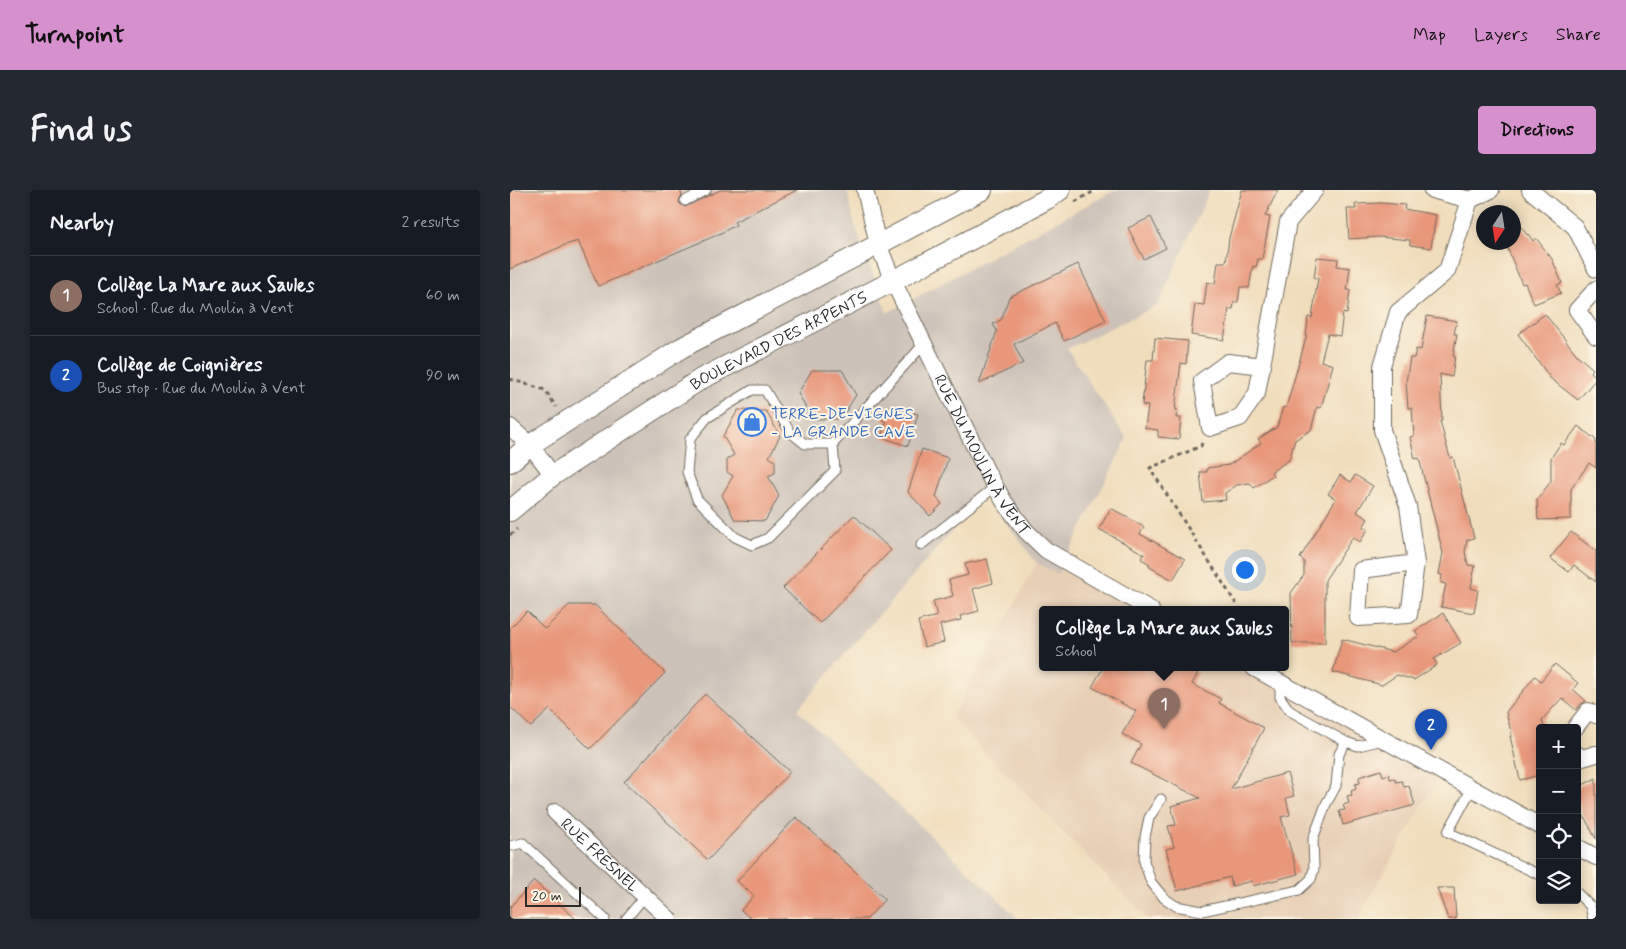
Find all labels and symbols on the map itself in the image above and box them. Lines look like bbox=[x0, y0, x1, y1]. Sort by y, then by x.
north arrow bbox=[1476, 205, 1521, 250]
street label: BOULEVARD DES ARPENTS bbox=[686, 287, 871, 395]
street label: RUE DU MOULIN À VENT bbox=[929, 371, 1035, 540]
place label: TERRE-DE-VIGNES - LA GRANDE CAVE bbox=[771, 404, 916, 443]
shop icon: TERRE-DE-VIGNES - LA GRANDE CAVE bbox=[737, 407, 767, 437]
your location bbox=[1232, 557, 1258, 583]
pin: 1 bbox=[1148, 688, 1180, 729]
pin: 2 bbox=[1415, 709, 1447, 750]
street label: RUE FRESNEL bbox=[556, 814, 643, 897]
scale bar bbox=[525, 884, 581, 907]

